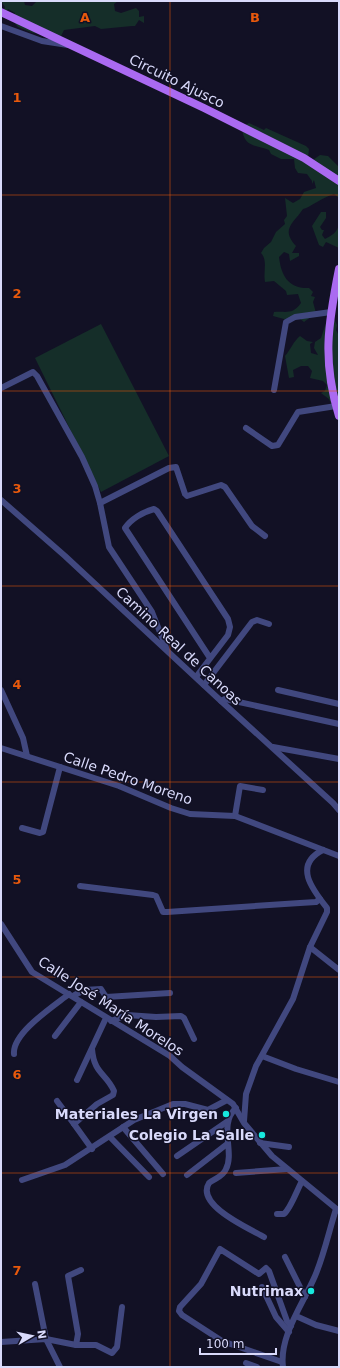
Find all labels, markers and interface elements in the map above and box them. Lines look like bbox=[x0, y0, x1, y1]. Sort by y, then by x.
text: A bbox=[80, 10, 90, 25]
text: B bbox=[250, 10, 260, 25]
street label: Circuito Ajusco bbox=[127, 51, 227, 111]
text: 1 bbox=[12, 90, 22, 105]
text: 2 bbox=[12, 286, 22, 301]
text: 3 bbox=[12, 481, 22, 496]
street label: Camino Real de Canoas bbox=[113, 584, 245, 708]
text: 4 bbox=[12, 677, 22, 692]
street label: Calle Pedro Moreno bbox=[61, 748, 195, 808]
text: 5 bbox=[12, 872, 22, 887]
street label: Calle José María Morelos bbox=[35, 953, 187, 1059]
text: 6 bbox=[12, 1067, 22, 1082]
place label: Materiales La Virgen bbox=[55, 1106, 218, 1122]
marker: Materiales La Virgen bbox=[221, 1109, 231, 1119]
place label: Colegio La Salle bbox=[129, 1127, 254, 1143]
marker: Colegio La Salle bbox=[257, 1130, 267, 1140]
text: 7 bbox=[12, 1263, 22, 1278]
place label: Nutrimax bbox=[230, 1283, 303, 1299]
marker: Nutrimax bbox=[306, 1286, 316, 1296]
north arrow bbox=[12, 1316, 52, 1356]
text: N bbox=[34, 1329, 49, 1340]
scale bar bbox=[200, 1330, 276, 1356]
text: 100 m bbox=[206, 1337, 244, 1351]

